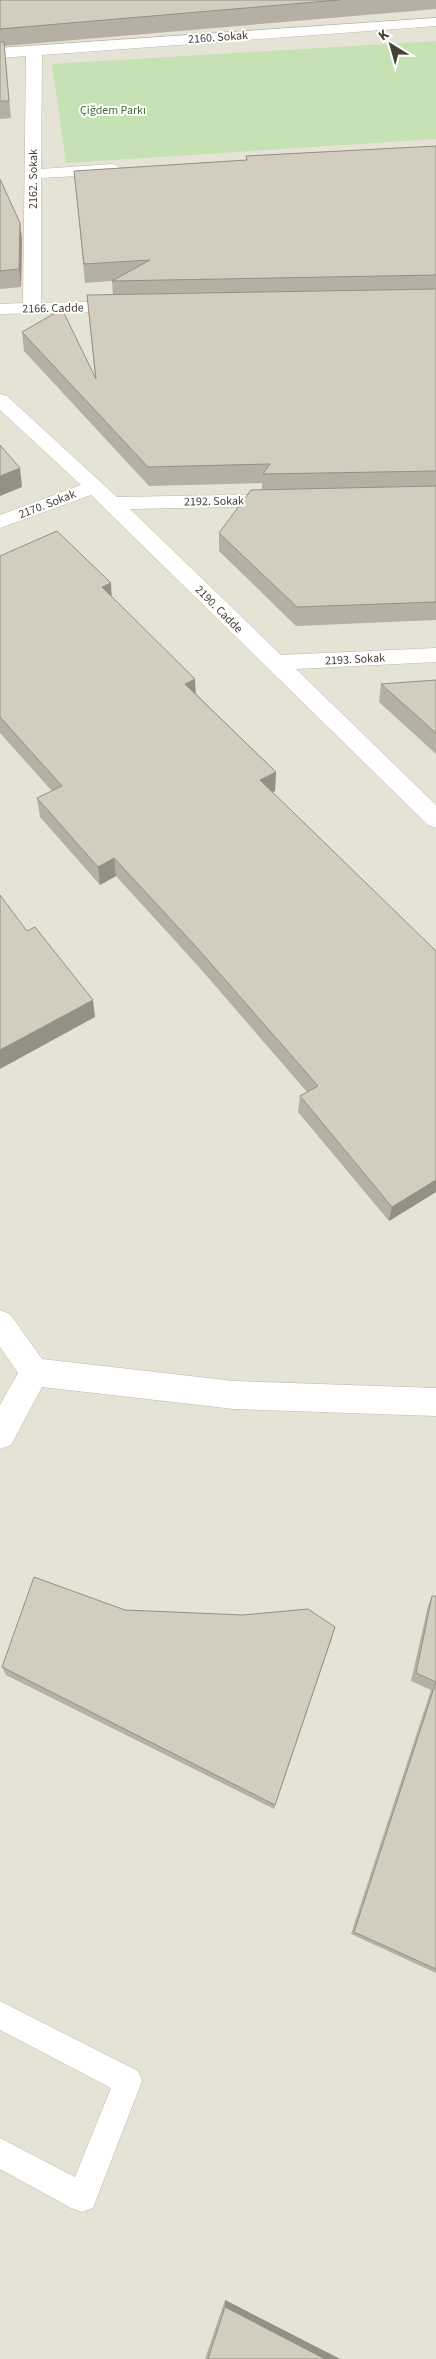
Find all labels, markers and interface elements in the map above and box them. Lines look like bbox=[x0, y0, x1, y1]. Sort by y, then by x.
north arrow bbox=[366, 20, 416, 70]
text: K bbox=[374, 25, 394, 46]
street label: 2160. Sokak bbox=[188, 27, 249, 48]
park label: Çiğdem Parkı bbox=[80, 102, 146, 119]
street label: 2162. Sokak bbox=[25, 149, 42, 209]
street label: 2166. Cadde bbox=[22, 299, 84, 318]
street label: 2170. Sokak bbox=[16, 486, 78, 523]
street label: 2192. Sokak bbox=[184, 492, 244, 511]
street label: 2190. Cadde bbox=[191, 582, 246, 637]
street label: 2193. Sokak bbox=[325, 649, 385, 670]

